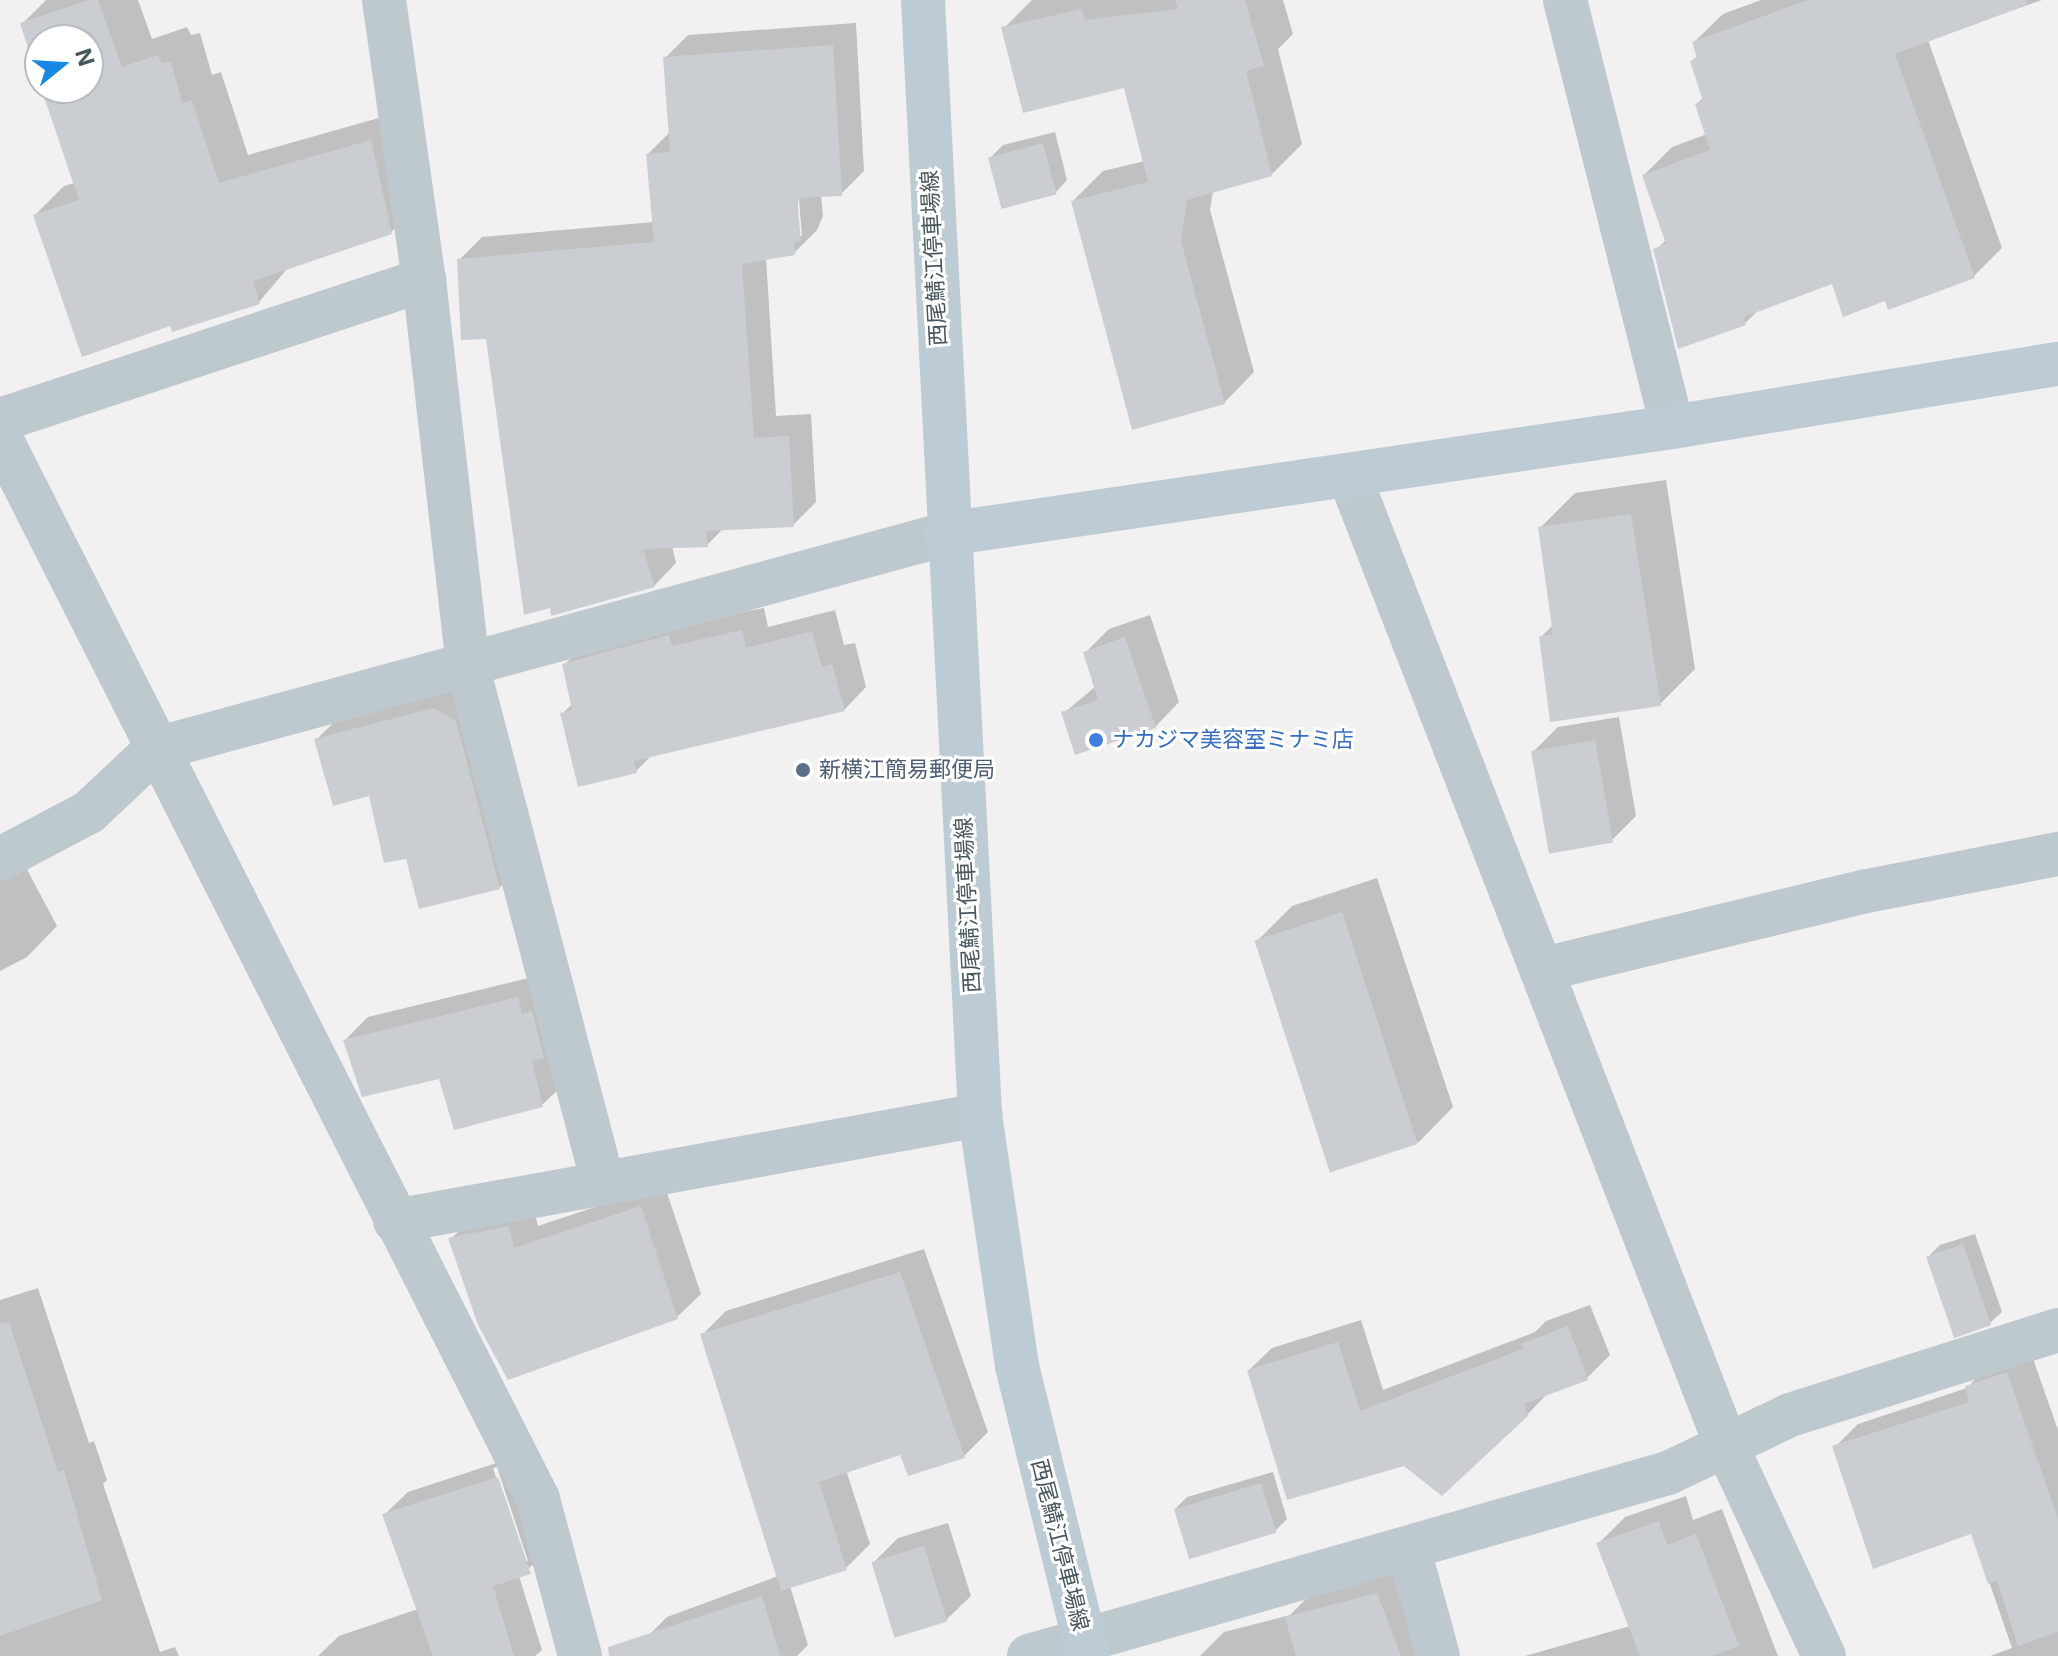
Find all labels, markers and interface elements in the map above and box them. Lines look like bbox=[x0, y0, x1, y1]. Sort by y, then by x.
north arrow bbox=[24, 24, 104, 104]
text: N bbox=[70, 45, 100, 69]
street label: 西尾鯖江停車場線 bbox=[916, 169, 952, 347]
place label: ナカジマ美容室ミナミ店 bbox=[1112, 727, 1354, 753]
marker: ナカジマ美容室ミナミ店 bbox=[1087, 731, 1105, 749]
place label: 新横江簡易郵便局 bbox=[819, 757, 995, 783]
marker: 新横江簡易郵便局 bbox=[794, 761, 812, 779]
street label: 西尾鯖江停車場線 bbox=[950, 816, 986, 994]
street label: 西尾鯖江停車場線 bbox=[1026, 1456, 1094, 1634]

